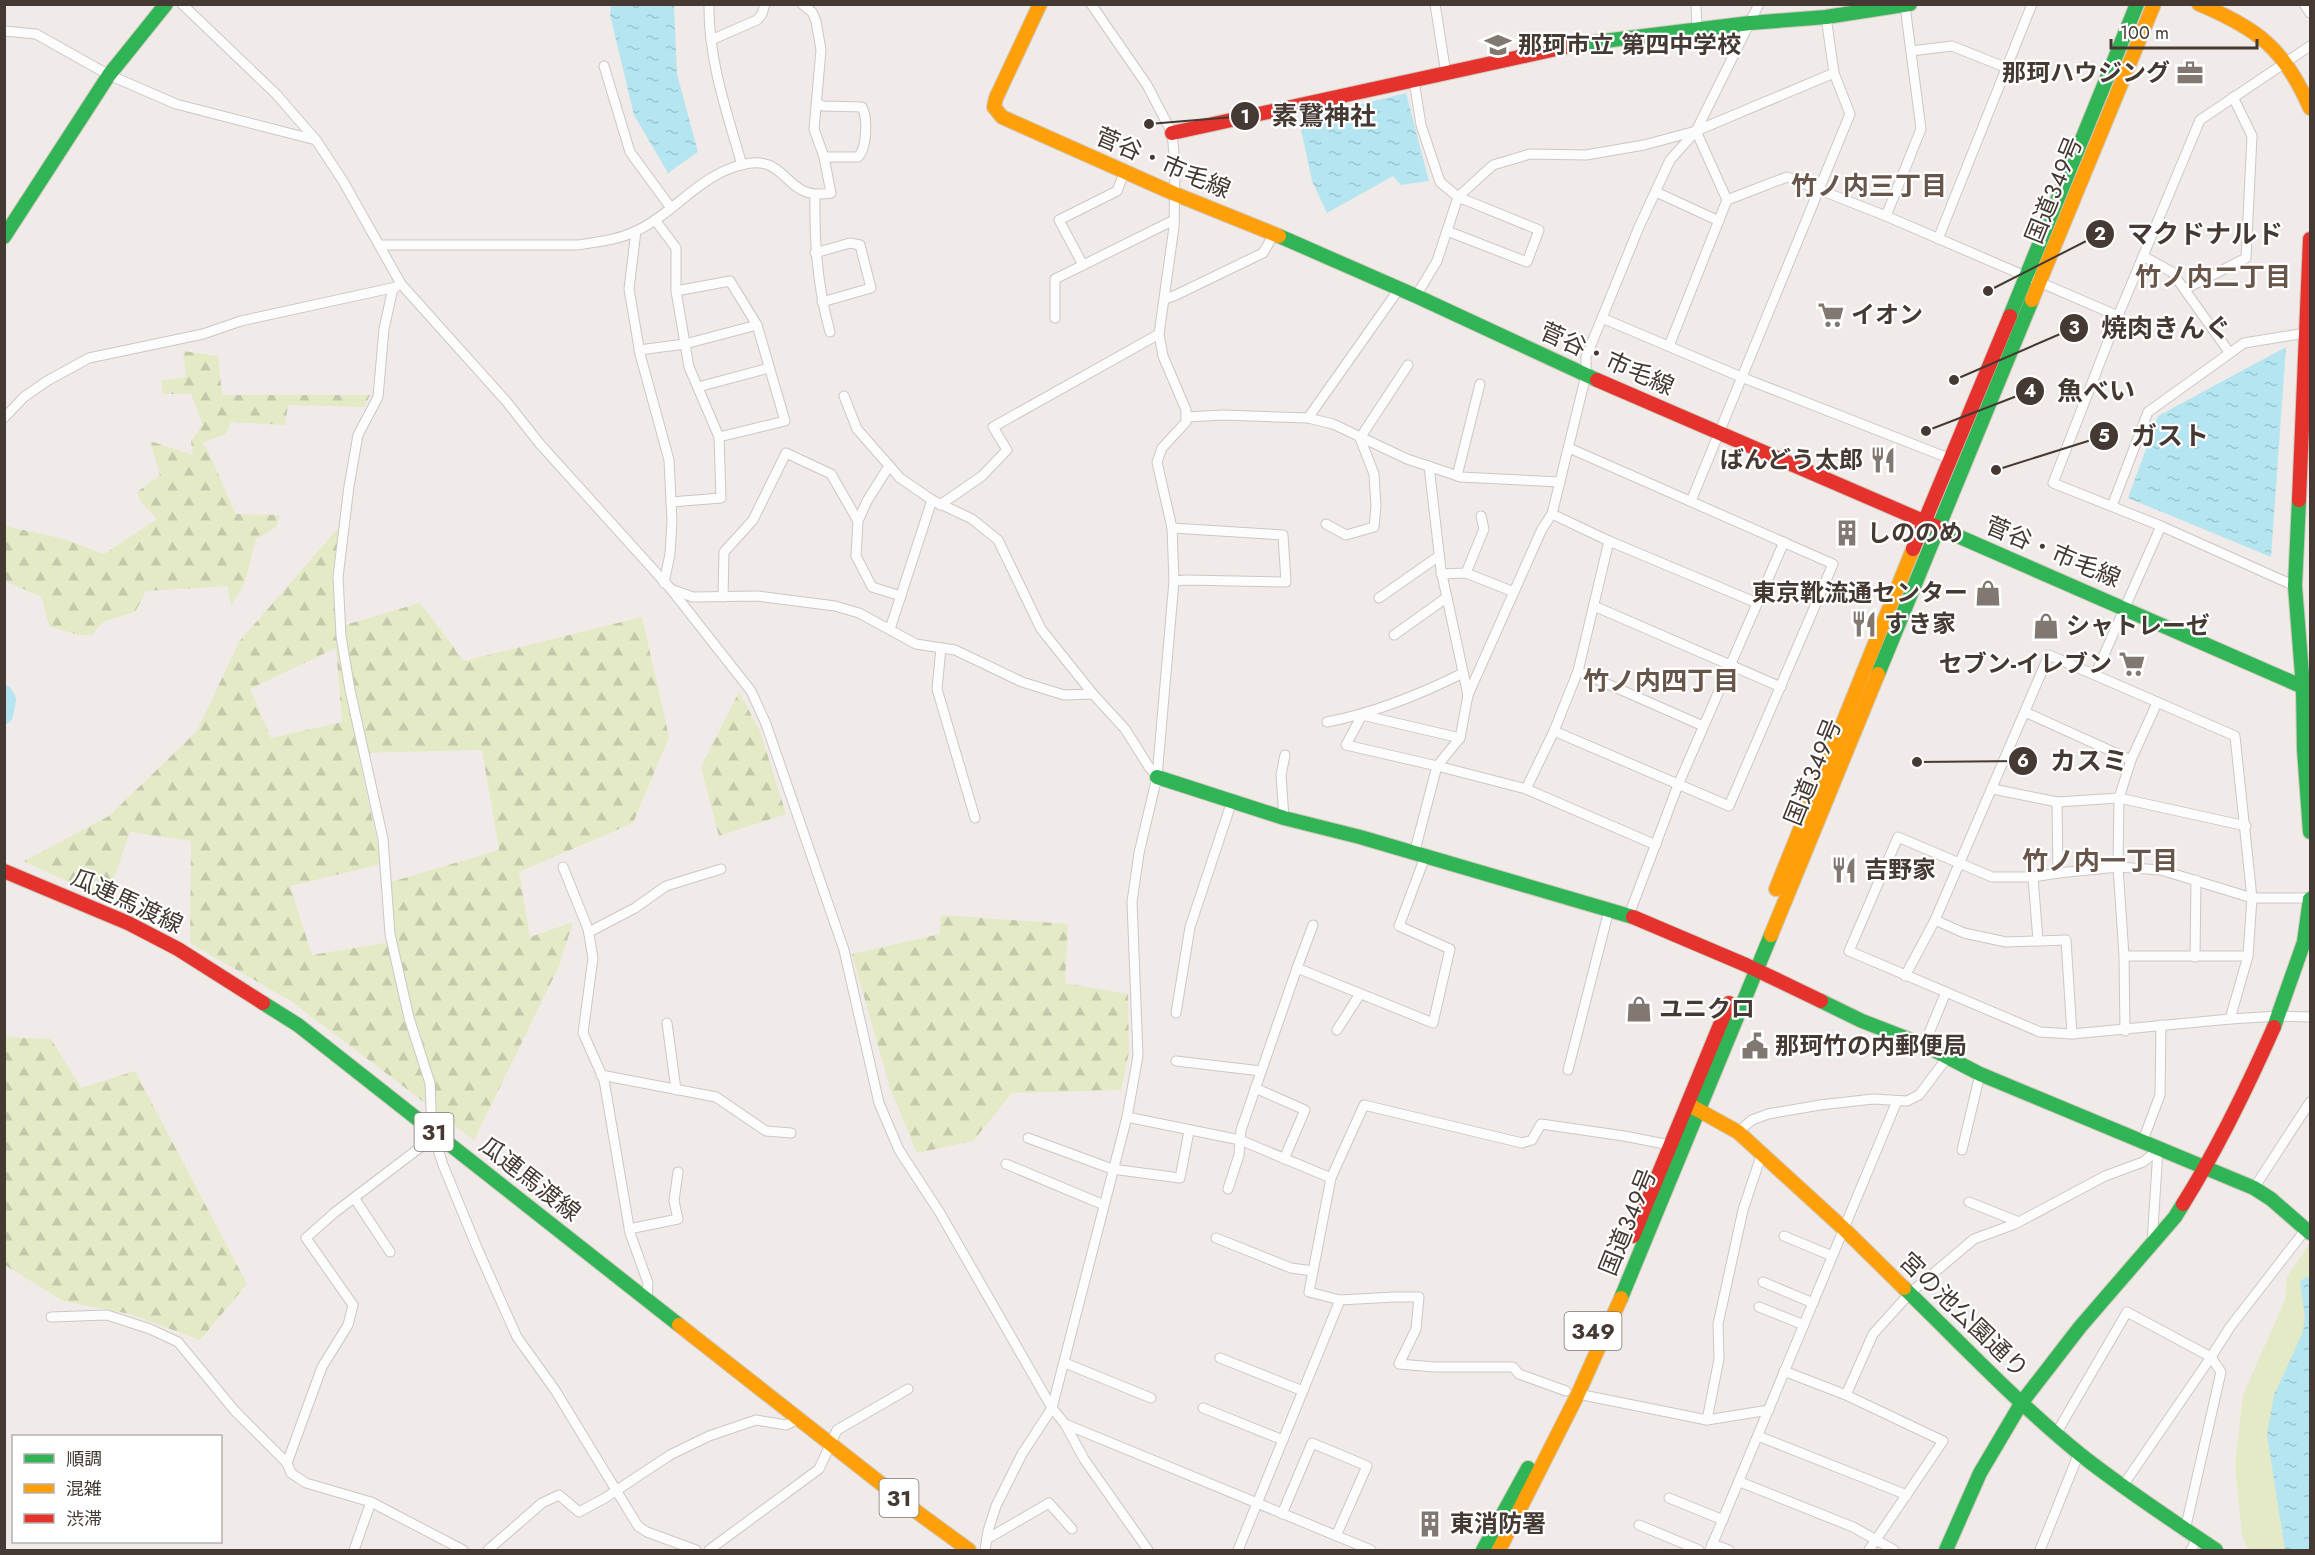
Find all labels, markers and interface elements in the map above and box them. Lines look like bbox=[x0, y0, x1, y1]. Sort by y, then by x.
scale bar bbox=[2111, 12, 2256, 50]
text: 100 m bbox=[2120, 20, 2169, 46]
place label: 那珂市立 第四中学校 bbox=[1518, 27, 1741, 62]
school or university icon: 那珂市立 第四中学校 bbox=[1483, 30, 1513, 60]
place label: 那珂ハウジング bbox=[2002, 55, 2170, 90]
office icon: 那珂ハウジング bbox=[2175, 58, 2205, 88]
callout: 素鵞神社 bbox=[1230, 94, 1388, 138]
text: 素鵞神社 bbox=[1272, 97, 1376, 135]
text: 1 bbox=[1240, 104, 1250, 130]
street label: 菅谷・市毛線 bbox=[1090, 118, 1236, 207]
street label: 国道349号 bbox=[2016, 131, 2091, 249]
district label: 竹ノ内三丁目 bbox=[1791, 167, 1947, 205]
callout: マクドナルド bbox=[2085, 212, 2295, 256]
text: マクドナルド bbox=[2127, 215, 2283, 253]
text: 2 bbox=[2094, 221, 2106, 247]
district label: 竹ノ内二丁目 bbox=[2135, 258, 2291, 296]
place label: イオン bbox=[1851, 297, 1923, 332]
supermarket icon: イオン bbox=[1816, 300, 1846, 330]
callout: 焼肉きんぐ bbox=[2059, 306, 2243, 350]
text: 焼肉きんぐ bbox=[2101, 309, 2231, 347]
street label: 菅谷・市毛線 bbox=[1534, 313, 1680, 404]
text: 3 bbox=[2068, 315, 2080, 341]
callout: 魚べい bbox=[2015, 369, 2147, 413]
text: 魚べい bbox=[2057, 372, 2135, 410]
text: 4 bbox=[2024, 378, 2036, 404]
callout: ガスト bbox=[2089, 414, 2221, 458]
text: ガスト bbox=[2131, 417, 2209, 455]
text: 5 bbox=[2098, 423, 2110, 449]
place label: ばんどう太郎 bbox=[1720, 442, 1863, 477]
restaurant icon: ばんどう太郎 bbox=[1868, 445, 1898, 475]
street label: 菅谷・市毛線 bbox=[1980, 507, 2126, 596]
place label: しののめ bbox=[1867, 515, 1963, 550]
building icon: しののめ bbox=[1832, 518, 1862, 548]
place label: 東京靴流通センター bbox=[1752, 575, 1968, 610]
shop icon: 東京靴流通センター bbox=[1973, 578, 2003, 608]
place label: すき家 bbox=[1884, 606, 1956, 641]
place label: シャトレーゼ bbox=[2066, 608, 2210, 643]
restaurant icon: すき家 bbox=[1849, 609, 1879, 639]
shop icon: シャトレーゼ bbox=[2031, 611, 2061, 641]
place label: セブン-イレブン bbox=[1939, 646, 2112, 681]
supermarket icon: セブン-イレブン bbox=[2117, 649, 2147, 679]
district label: 竹ノ内四丁目 bbox=[1583, 662, 1739, 700]
street label: 国道349号 bbox=[1775, 713, 1850, 831]
callout: カスミ bbox=[2008, 739, 2140, 783]
text: カスミ bbox=[2050, 742, 2128, 780]
text: 6 bbox=[2017, 748, 2029, 774]
district label: 竹ノ内一丁目 bbox=[2022, 842, 2178, 880]
place label: 吉野家 bbox=[1864, 852, 1936, 887]
restaurant icon: 吉野家 bbox=[1829, 855, 1859, 885]
street label: 瓜連馬渡線 bbox=[65, 859, 189, 942]
place label: ユニクロ bbox=[1659, 991, 1755, 1026]
shop icon: ユニクロ bbox=[1624, 994, 1654, 1024]
place label: 那珂竹の内郵便局 bbox=[1775, 1028, 1967, 1063]
public building icon: 那珂竹の内郵便局 bbox=[1740, 1031, 1770, 1061]
road number: 31 bbox=[414, 1113, 454, 1151]
street label: 瓜連馬渡線 bbox=[472, 1128, 588, 1229]
street label: 国道349号 bbox=[1590, 1163, 1665, 1281]
street label: 宮の池公園通り bbox=[1892, 1244, 2037, 1386]
road number: 349 bbox=[1564, 1312, 1622, 1350]
legend bbox=[12, 1435, 222, 1543]
text: 順調 bbox=[66, 1446, 102, 1472]
text: 混雑 bbox=[66, 1476, 102, 1502]
road number: 31 bbox=[880, 1479, 918, 1517]
text: 渋滞 bbox=[66, 1506, 102, 1532]
place label: 東消防署 bbox=[1450, 1506, 1546, 1541]
building icon: 東消防署 bbox=[1415, 1509, 1445, 1539]

